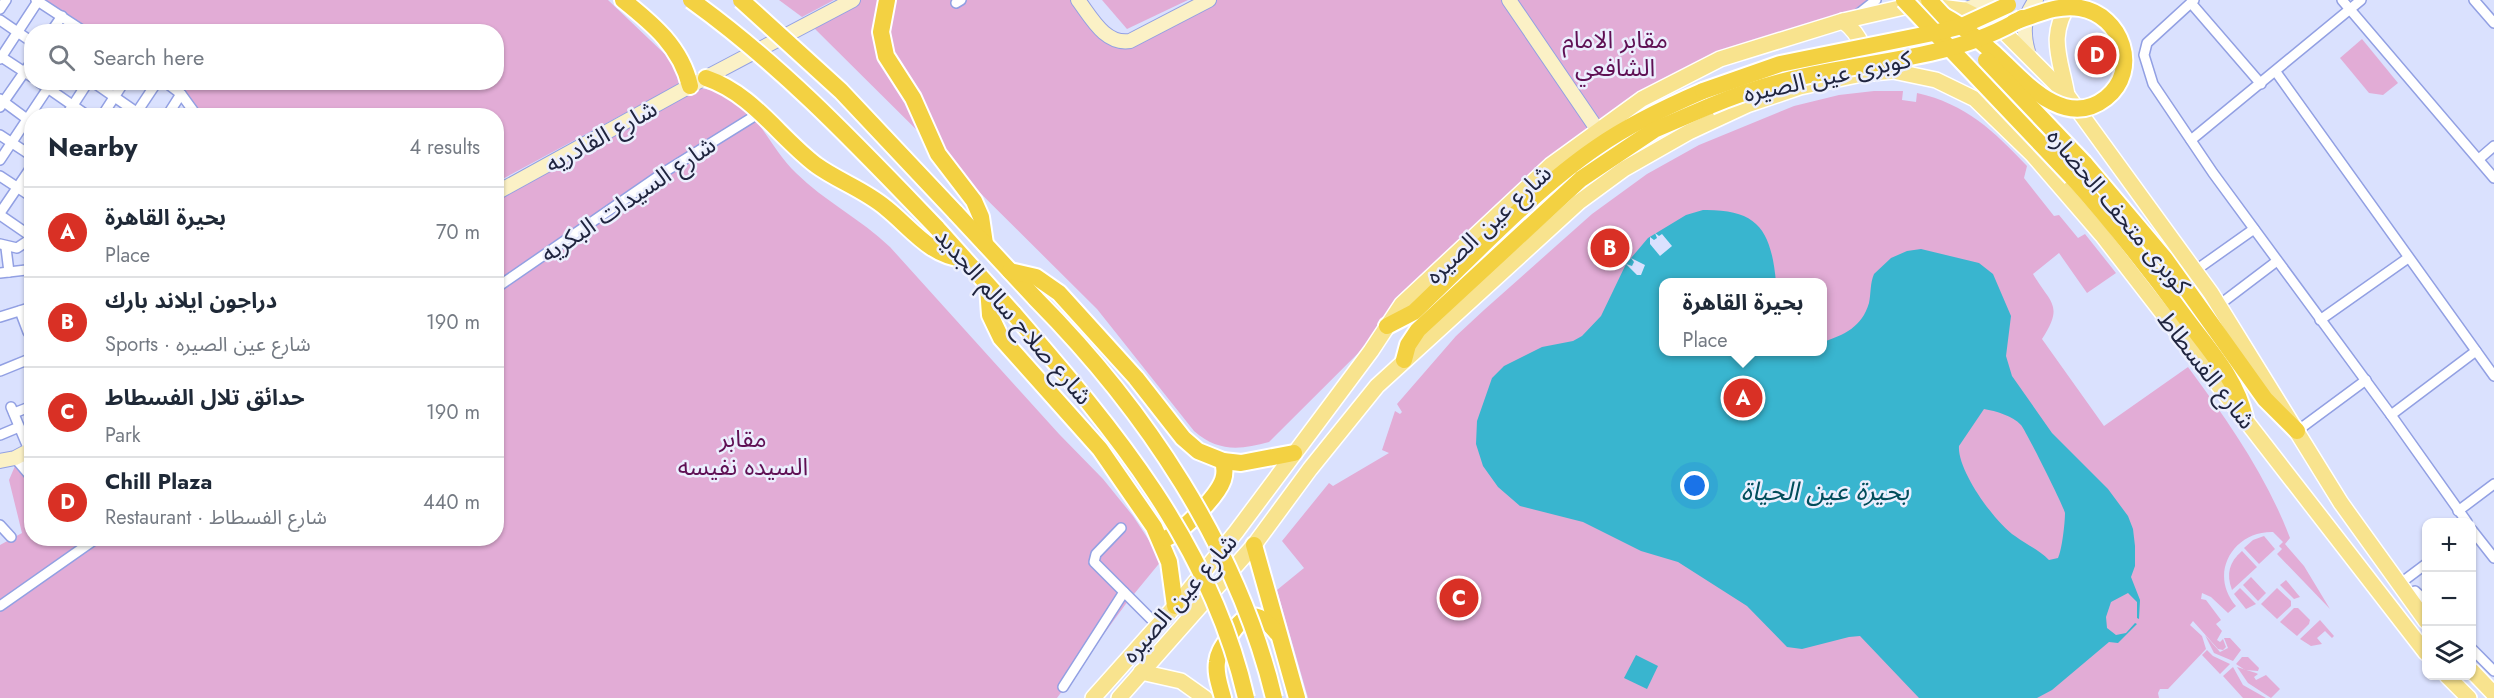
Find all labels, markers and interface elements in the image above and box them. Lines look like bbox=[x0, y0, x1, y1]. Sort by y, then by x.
park label: مقابر الامام الشافعي bbox=[1562, 22, 1668, 86]
search box bbox=[24, 24, 504, 90]
pin: D bbox=[2078, 32, 2116, 78]
icon: search bbox=[45, 41, 78, 74]
text: Search here bbox=[93, 41, 204, 73]
street label: كوبرى عين الصيره bbox=[1740, 41, 1915, 111]
street label: شارع القادريه bbox=[539, 91, 663, 181]
street label: كوبرى متحف الحضاره bbox=[2039, 120, 2200, 303]
street label: شارع السيدات البكريه bbox=[533, 127, 723, 271]
text: Nearby bbox=[48, 128, 137, 166]
text: 4 results bbox=[409, 133, 480, 162]
street label: شارع عين الصيره bbox=[1417, 156, 1559, 292]
text: بحيرة القاهرة bbox=[105, 201, 226, 233]
text: A bbox=[60, 218, 75, 247]
text: 70 m bbox=[436, 218, 480, 247]
street label: شارع صلاح سالم الجديد bbox=[927, 220, 1101, 412]
pin: B bbox=[1590, 226, 1630, 270]
text: Place bbox=[105, 241, 150, 270]
popup bbox=[1659, 278, 1827, 356]
text: دراجون ايلاند بارك bbox=[105, 284, 277, 316]
text: بحيرة القاهرة bbox=[1682, 286, 1804, 318]
street label: شارع الفسطاط bbox=[2150, 304, 2264, 436]
text: B bbox=[61, 308, 74, 337]
text: 190 m bbox=[426, 308, 480, 337]
text: Place bbox=[1682, 326, 1728, 355]
text: Sports · شارع عين الصيره bbox=[105, 330, 311, 359]
pin: A bbox=[1724, 376, 1762, 420]
text: حدائق تلال الفسطاط bbox=[105, 381, 305, 413]
text: C bbox=[60, 398, 75, 427]
text: 190 m bbox=[426, 398, 480, 427]
text: Park bbox=[105, 421, 141, 450]
park label: مقابر السيده نفيسه bbox=[678, 421, 808, 484]
text: Chill Plaza bbox=[105, 465, 212, 497]
your location bbox=[1680, 471, 1709, 500]
water label: بحيرة عين الحياة bbox=[1741, 472, 1910, 510]
text: D bbox=[60, 488, 75, 517]
text: 440 m bbox=[423, 488, 480, 517]
text: Restaurant · شارع الفسطاط bbox=[105, 503, 327, 532]
map controls bbox=[2422, 518, 2476, 680]
button: + bbox=[2422, 518, 2476, 572]
street label: شارع عين الصيره bbox=[1113, 526, 1245, 670]
button: − bbox=[2422, 572, 2476, 626]
pin: C bbox=[1440, 576, 1478, 620]
button: layers bbox=[2422, 626, 2476, 680]

